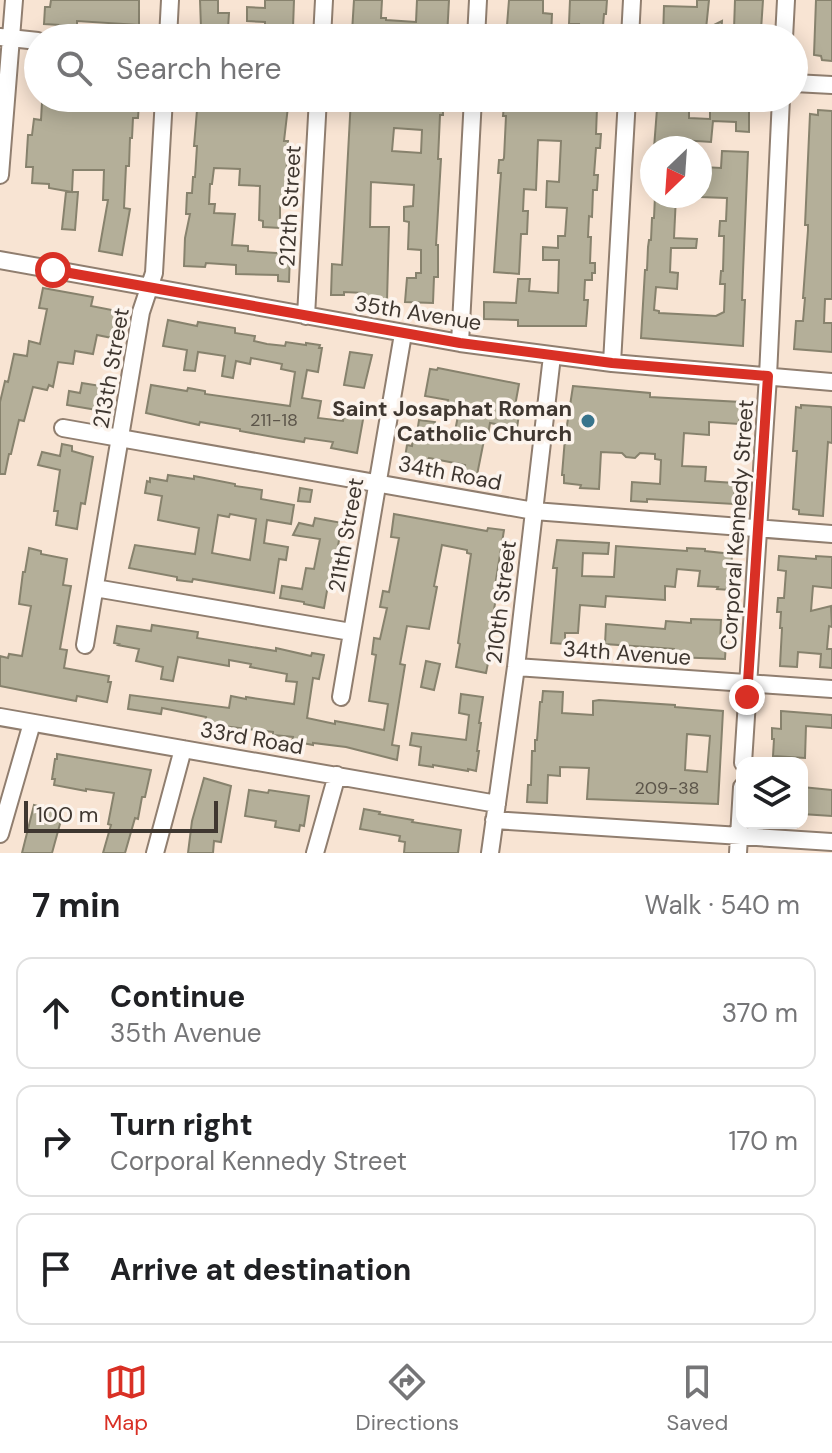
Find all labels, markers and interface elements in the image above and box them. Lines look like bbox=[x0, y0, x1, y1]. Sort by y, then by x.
search box bbox=[24, 24, 808, 112]
icon: search bbox=[52, 46, 96, 90]
text: Search here bbox=[116, 49, 282, 88]
north arrow bbox=[640, 136, 712, 208]
street label: 212th Street bbox=[272, 144, 308, 268]
route start bbox=[35, 252, 71, 288]
street label: 35th Avenue bbox=[352, 289, 484, 337]
street label: 213th Street bbox=[86, 305, 136, 431]
place label: Saint Josaphat Roman Catholic Church bbox=[332, 394, 572, 448]
street label: Corporal Kennedy Street bbox=[714, 399, 760, 651]
house number: 211-18 bbox=[250, 408, 298, 432]
marker: Saint Josaphat Roman Catholic Church bbox=[579, 412, 597, 430]
street label: 34th Road bbox=[396, 449, 504, 497]
street label: 211th Street bbox=[322, 475, 370, 595]
street label: 210th Street bbox=[479, 539, 523, 665]
street label: 34th Avenue bbox=[562, 634, 692, 672]
route end bbox=[729, 679, 765, 715]
street label: 33rd Road bbox=[198, 715, 306, 761]
map controls bbox=[736, 757, 808, 829]
button: layers bbox=[736, 757, 808, 829]
house number: 209-38 bbox=[634, 776, 700, 800]
scale bar bbox=[24, 797, 218, 833]
text: 100 m bbox=[36, 800, 98, 829]
text: 7 min bbox=[32, 883, 121, 928]
text: Walk · 540 m bbox=[645, 888, 800, 922]
text: Continue bbox=[110, 977, 245, 1016]
icon: ahead bbox=[34, 991, 78, 1035]
text: 370 m bbox=[722, 996, 798, 1030]
text: 35th Avenue bbox=[110, 1016, 262, 1050]
text: Turn right bbox=[110, 1105, 253, 1144]
icon: right bbox=[34, 1119, 78, 1163]
text: 170 m bbox=[729, 1124, 798, 1158]
text: Corporal Kennedy Street bbox=[110, 1144, 407, 1178]
icon: arrive bbox=[34, 1247, 78, 1291]
text: Arrive at destination bbox=[110, 1250, 411, 1289]
tab: Map bbox=[104, 1360, 148, 1437]
tab: Directions bbox=[356, 1360, 459, 1437]
tab: Saved bbox=[667, 1360, 728, 1437]

